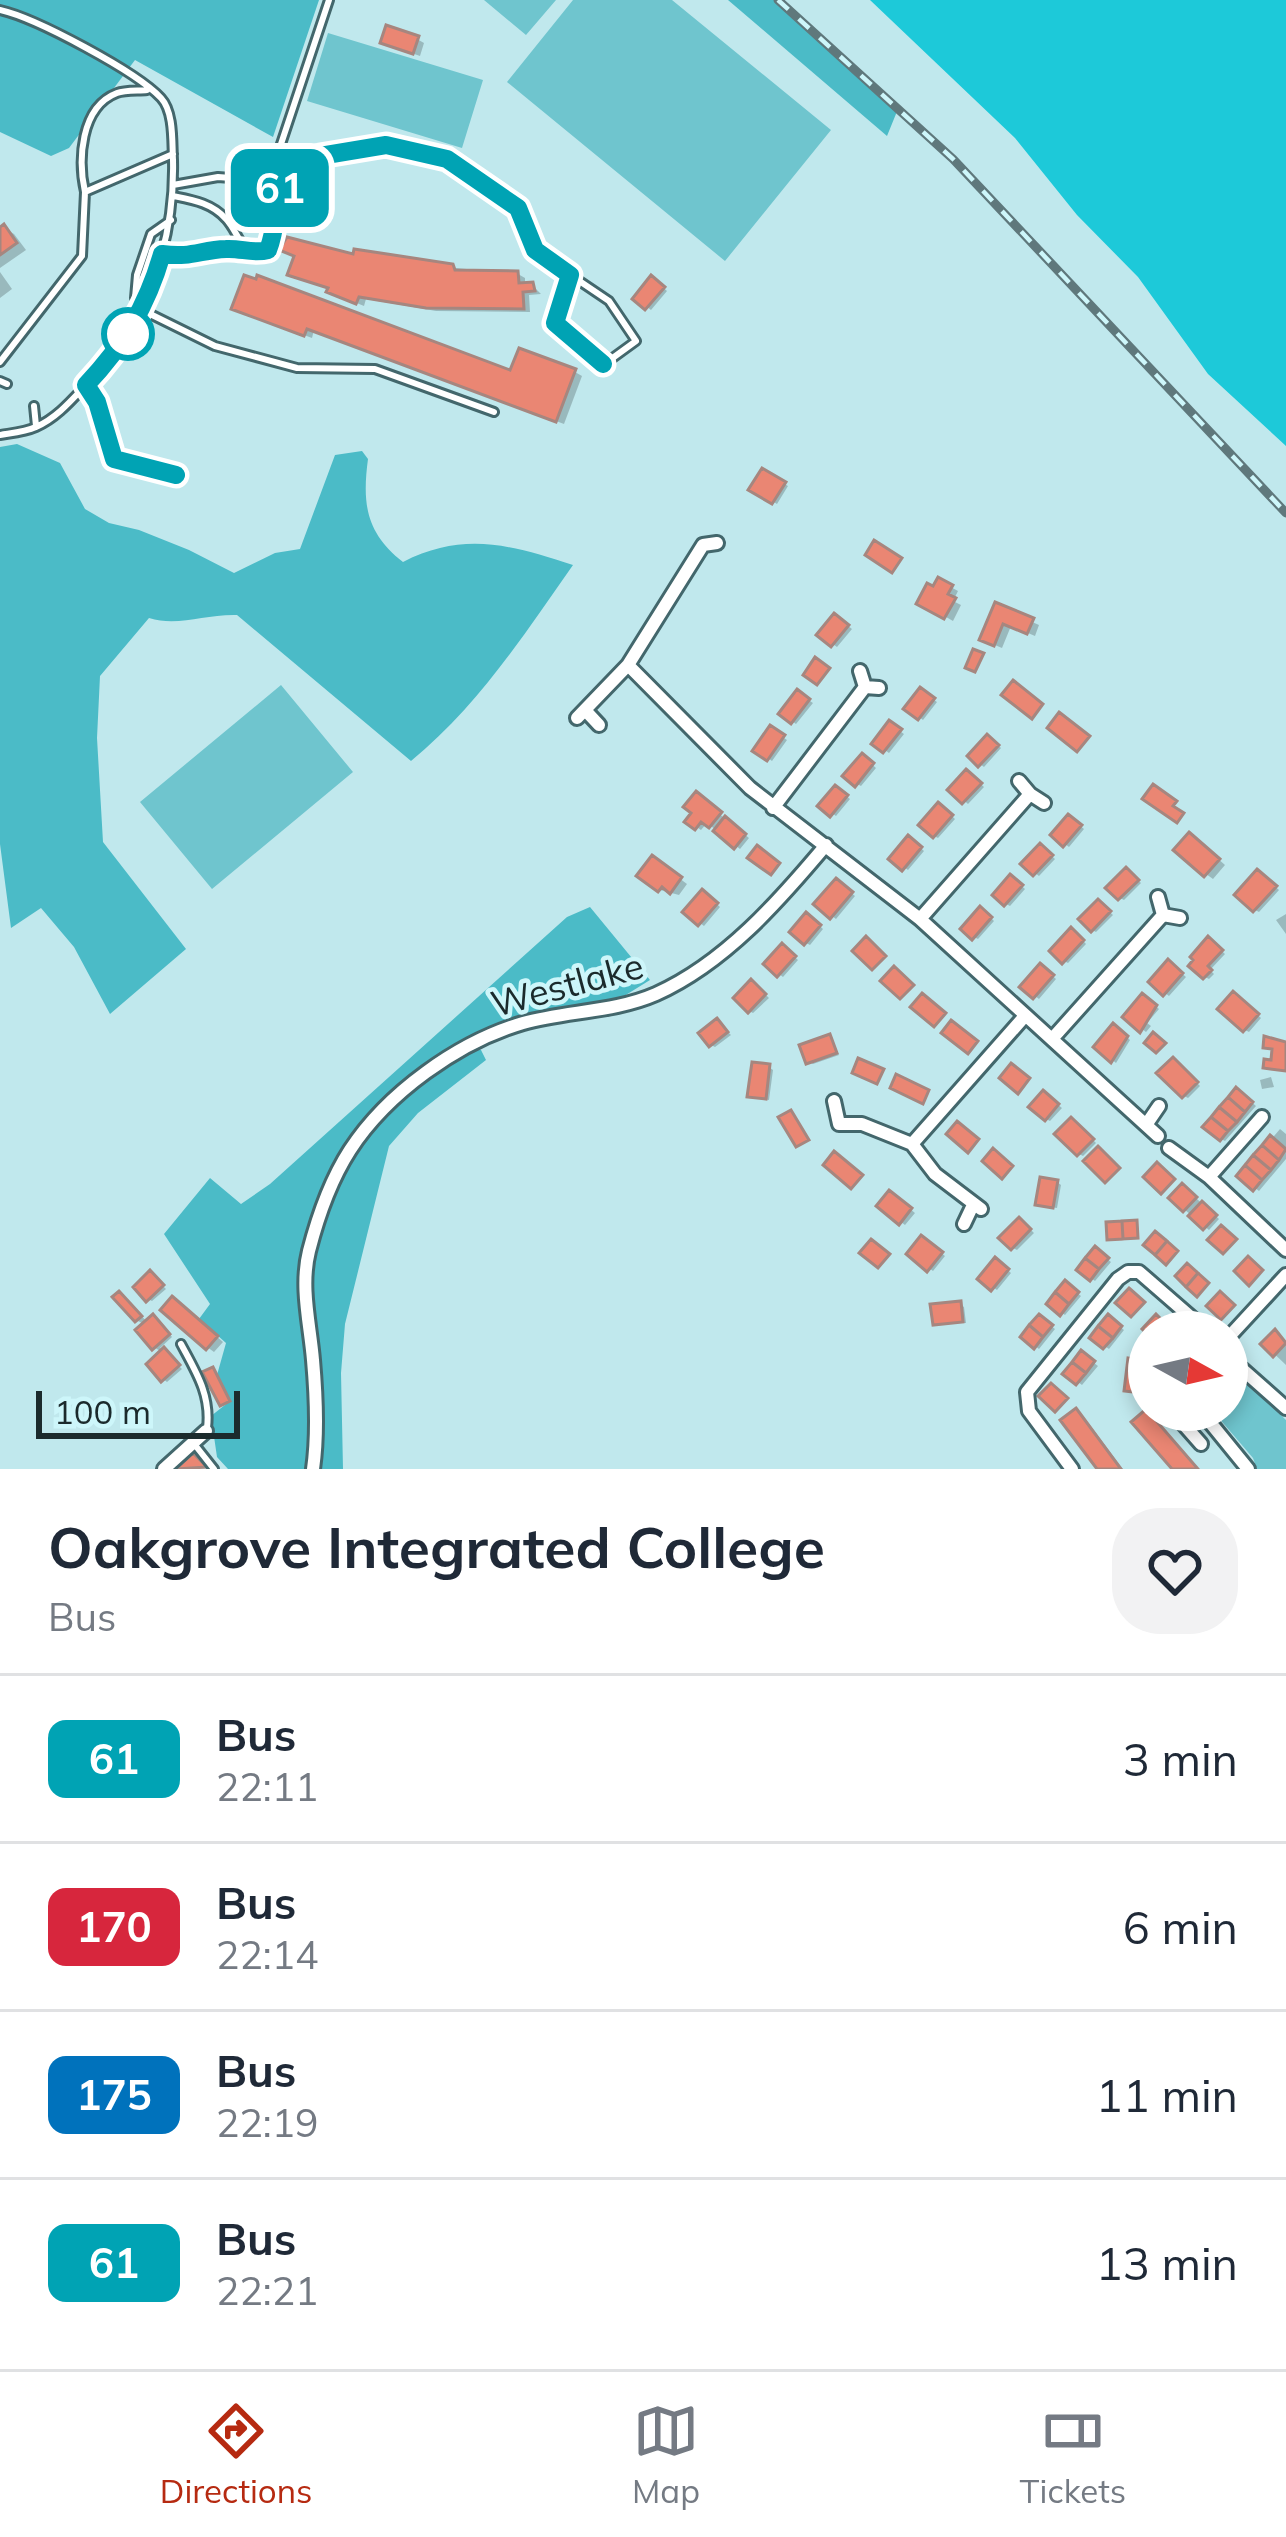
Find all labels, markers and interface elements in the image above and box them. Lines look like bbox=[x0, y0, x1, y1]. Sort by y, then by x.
line badge: 61 bbox=[226, 149, 334, 227]
text: 61 bbox=[255, 161, 305, 214]
unlabelled marker bbox=[103, 309, 153, 359]
street label: Westlake bbox=[486, 942, 648, 1026]
north arrow bbox=[1128, 1311, 1248, 1431]
map controls bbox=[1128, 1311, 1248, 1431]
scale bar bbox=[36, 1385, 240, 1438]
text: 100 m bbox=[54, 1391, 151, 1432]
button: heart bbox=[1112, 1508, 1238, 1634]
text: Oakgrove Integrated College bbox=[48, 1511, 825, 1582]
text: Bus bbox=[48, 1592, 116, 1641]
text: Bus bbox=[216, 1706, 296, 1762]
text: 3 min bbox=[1123, 1731, 1238, 1787]
text: 61 bbox=[89, 1732, 139, 1785]
text: 22:11 bbox=[216, 1762, 319, 1811]
text: Bus bbox=[216, 1874, 296, 1930]
text: 6 min bbox=[1123, 1899, 1238, 1955]
text: 170 bbox=[76, 1900, 152, 1953]
text: 22:14 bbox=[216, 1930, 319, 1979]
text: Bus bbox=[216, 2042, 296, 2098]
text: 11 min bbox=[1096, 2067, 1238, 2123]
text: 175 bbox=[76, 2068, 152, 2121]
text: 22:19 bbox=[216, 2098, 319, 2147]
text: Bus bbox=[216, 2210, 296, 2266]
text: 13 min bbox=[1096, 2235, 1238, 2291]
text: 61 bbox=[89, 2236, 139, 2289]
text: 22:21 bbox=[216, 2266, 319, 2315]
tab: Directions bbox=[160, 2398, 312, 2511]
tab: Map bbox=[632, 2398, 700, 2511]
tab: Tickets bbox=[1020, 2398, 1126, 2511]

